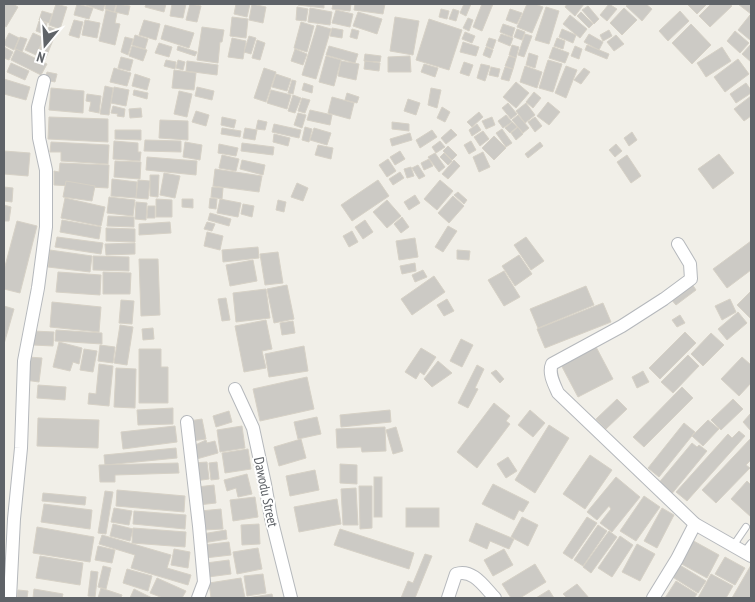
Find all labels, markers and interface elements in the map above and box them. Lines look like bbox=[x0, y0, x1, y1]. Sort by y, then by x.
north arrow bbox=[20, 20, 70, 70]
text: N bbox=[35, 48, 47, 67]
street label: Dawodu Street bbox=[250, 455, 282, 529]

